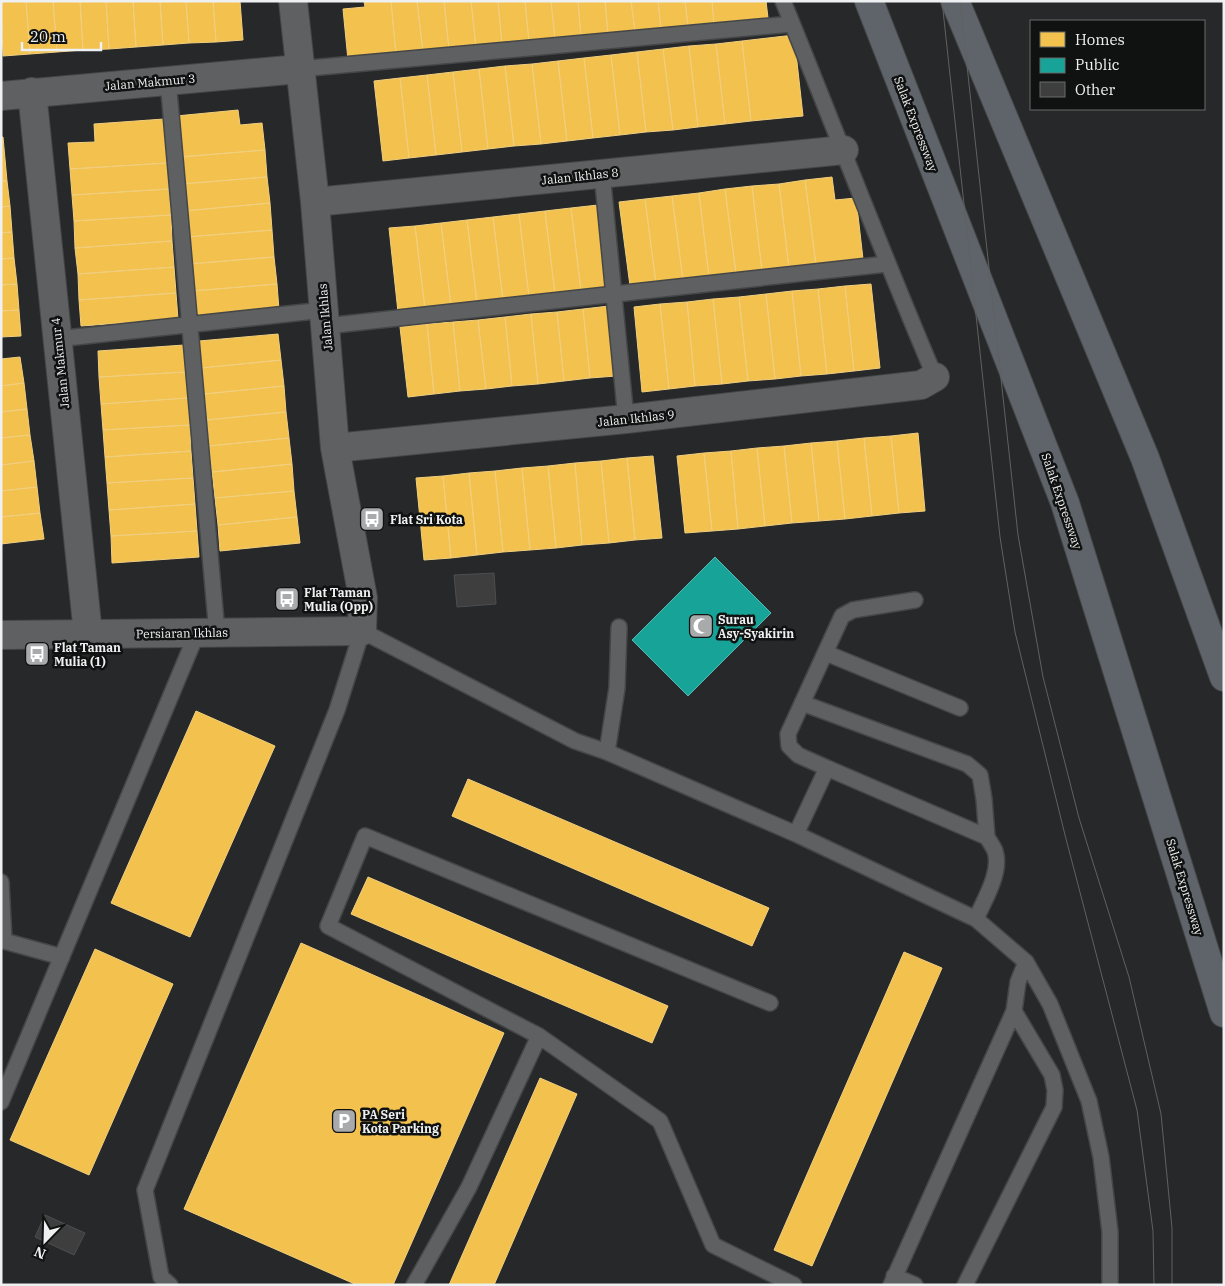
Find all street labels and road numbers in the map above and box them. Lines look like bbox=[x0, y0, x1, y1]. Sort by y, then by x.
street label: Jalan Makmur 3 bbox=[104, 71, 196, 93]
street label: Salak Expressway bbox=[891, 74, 941, 174]
street label: Jalan Ikhlas 8 bbox=[541, 165, 619, 187]
street label: Jalan Ikhlas bbox=[315, 283, 335, 351]
street label: Jalan Makmur 4 bbox=[48, 317, 72, 409]
street label: Jalan Ikhlas 9 bbox=[597, 407, 675, 429]
street label: Salak Expressway bbox=[1039, 451, 1086, 552]
street label: Persiaran Ikhlas bbox=[136, 625, 228, 641]
street label: Salak Expressway bbox=[1163, 837, 1207, 938]

